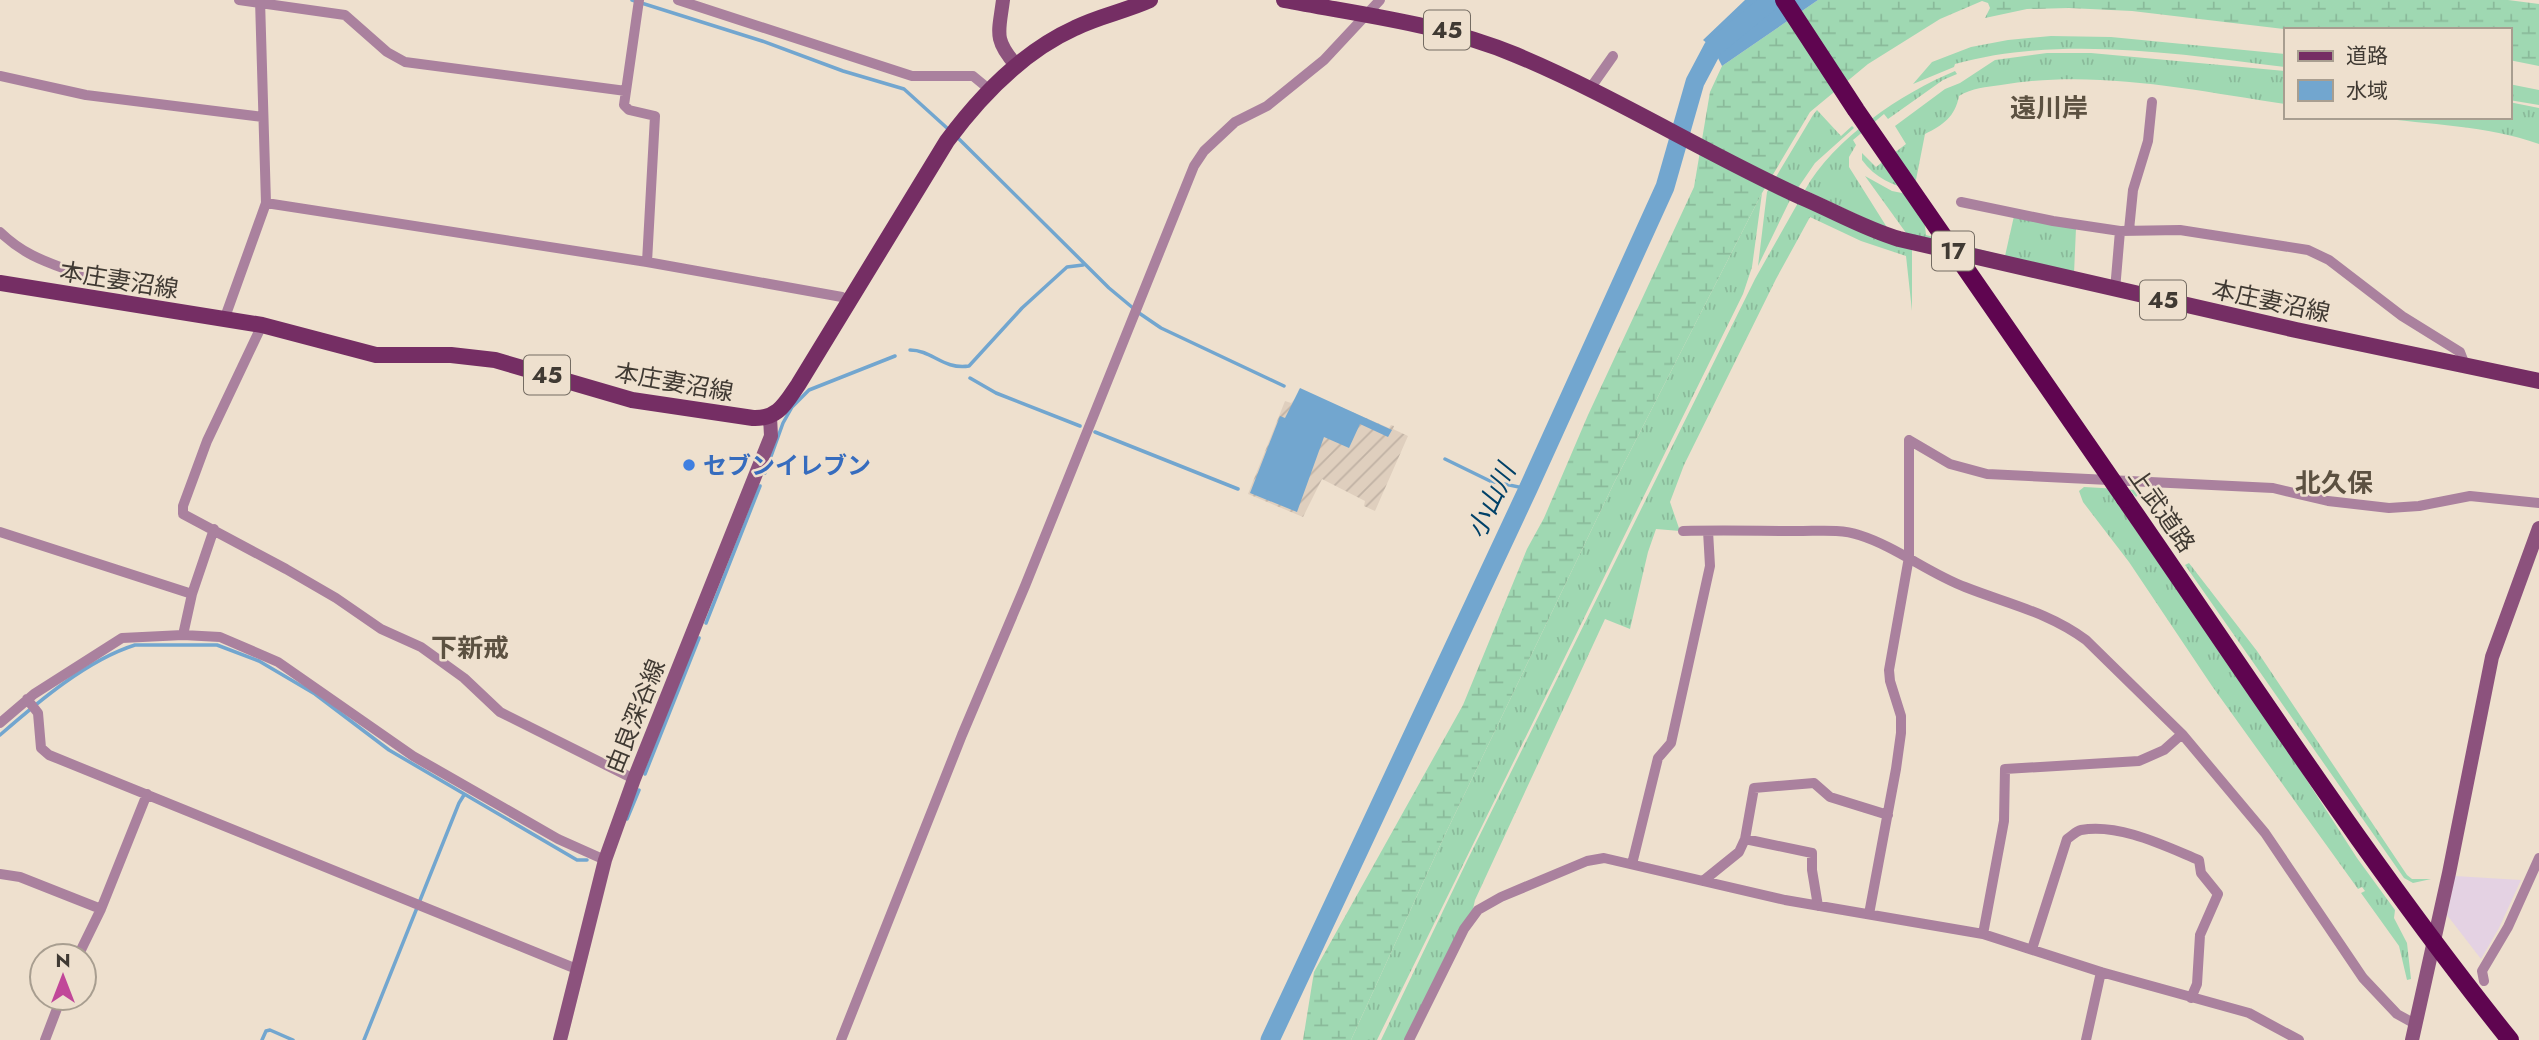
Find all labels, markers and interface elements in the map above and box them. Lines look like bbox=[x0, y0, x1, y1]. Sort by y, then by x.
road number: 45 bbox=[1424, 10, 1470, 50]
legend bbox=[2284, 28, 2511, 119]
text: 道路 bbox=[2346, 41, 2388, 71]
text: 水域 bbox=[2346, 76, 2388, 106]
district label: 遠川岸 bbox=[2010, 89, 2088, 127]
road number: 17 bbox=[1932, 232, 1974, 270]
street label: 本庄妻沼線 bbox=[57, 253, 181, 307]
street label: 本庄妻沼線 bbox=[2209, 271, 2333, 331]
road number: 45 bbox=[2140, 280, 2186, 320]
street label: 本庄妻沼線 bbox=[612, 354, 736, 410]
road number: 45 bbox=[524, 356, 570, 394]
place label: セブンイレブン bbox=[703, 448, 871, 483]
water label: 小山川 bbox=[1457, 455, 1526, 544]
marker: セブンイレブン bbox=[681, 457, 697, 473]
street label: 上武道路 bbox=[2120, 461, 2204, 559]
district label: 北久保 bbox=[2295, 464, 2373, 502]
district label: 下新戒 bbox=[431, 629, 509, 667]
street label: 由良深谷線 bbox=[596, 654, 674, 778]
north arrow bbox=[28, 942, 98, 1012]
text: N bbox=[55, 947, 71, 974]

